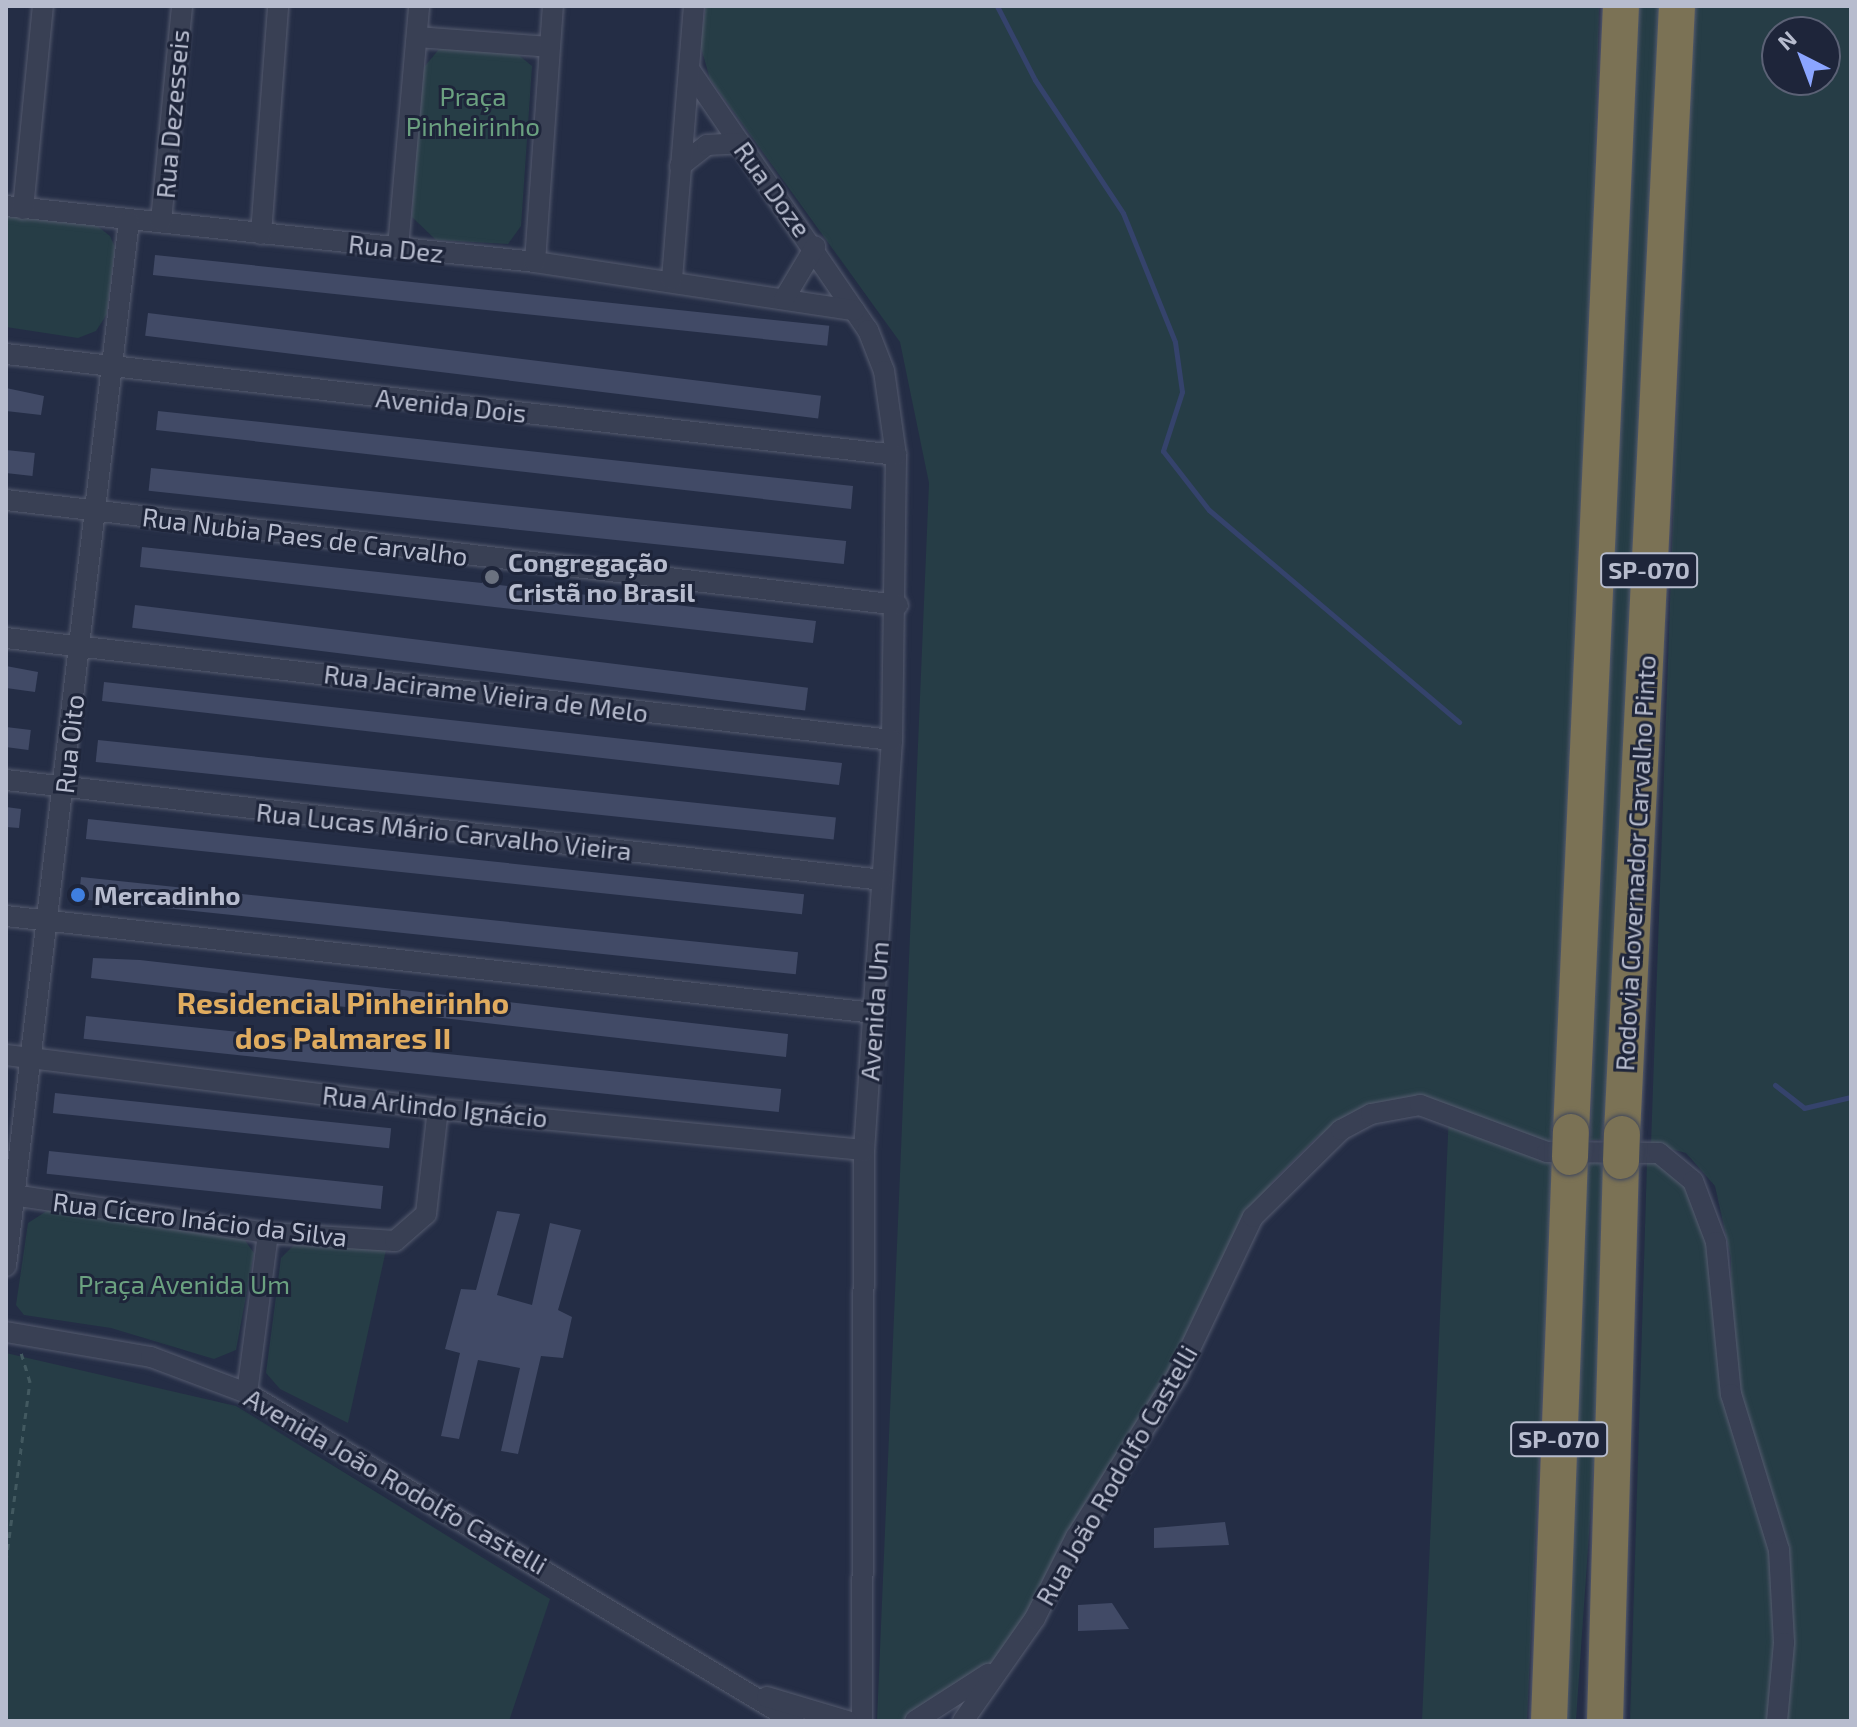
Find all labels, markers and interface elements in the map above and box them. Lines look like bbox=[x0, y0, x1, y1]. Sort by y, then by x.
north arrow bbox=[1761, 16, 1841, 96]
text: N bbox=[1772, 25, 1801, 55]
street label: Rua Dezesseis bbox=[149, 28, 195, 200]
park label: Praça Pinheirinho bbox=[406, 80, 540, 142]
street label: Rua Doze bbox=[728, 135, 818, 243]
street label: Rua Dez bbox=[347, 227, 445, 269]
street label: Avenida Dois bbox=[374, 382, 528, 428]
street label: Rua Nubia Paes de Carvalho bbox=[141, 501, 469, 571]
place label: Congregação Cristã no Brasil bbox=[508, 546, 695, 608]
road number: SP-070 bbox=[1599, 550, 1699, 590]
marker: Congregação Cristã no Brasil bbox=[483, 568, 501, 586]
street label: Rodovia Governador Carvalho Pinto bbox=[1609, 654, 1661, 1072]
street label: Rua Jacirame Vieira de Melo bbox=[322, 658, 650, 728]
street label: Rua Oito bbox=[48, 693, 90, 795]
street label: Rua Lucas Mário Carvalho Vieira bbox=[254, 796, 634, 866]
place label: Mercadinho bbox=[94, 879, 241, 911]
marker: Mercadinho bbox=[69, 886, 87, 904]
street label: Avenida Um bbox=[854, 940, 894, 1082]
district label: Residencial Pinheirinho dos Palmares II bbox=[176, 984, 510, 1054]
street label: Rua Arlindo Ignácio bbox=[321, 1079, 549, 1133]
street label: Rua Cícero Inácio da Silva bbox=[51, 1185, 349, 1253]
park label: Praça Avenida Um bbox=[78, 1268, 290, 1300]
street label: Rua João Rodolfo Castelli bbox=[1029, 1339, 1203, 1611]
street label: Avenida João Rodolfo Castelli bbox=[239, 1381, 553, 1581]
road number: SP-070 bbox=[1509, 1419, 1609, 1459]

